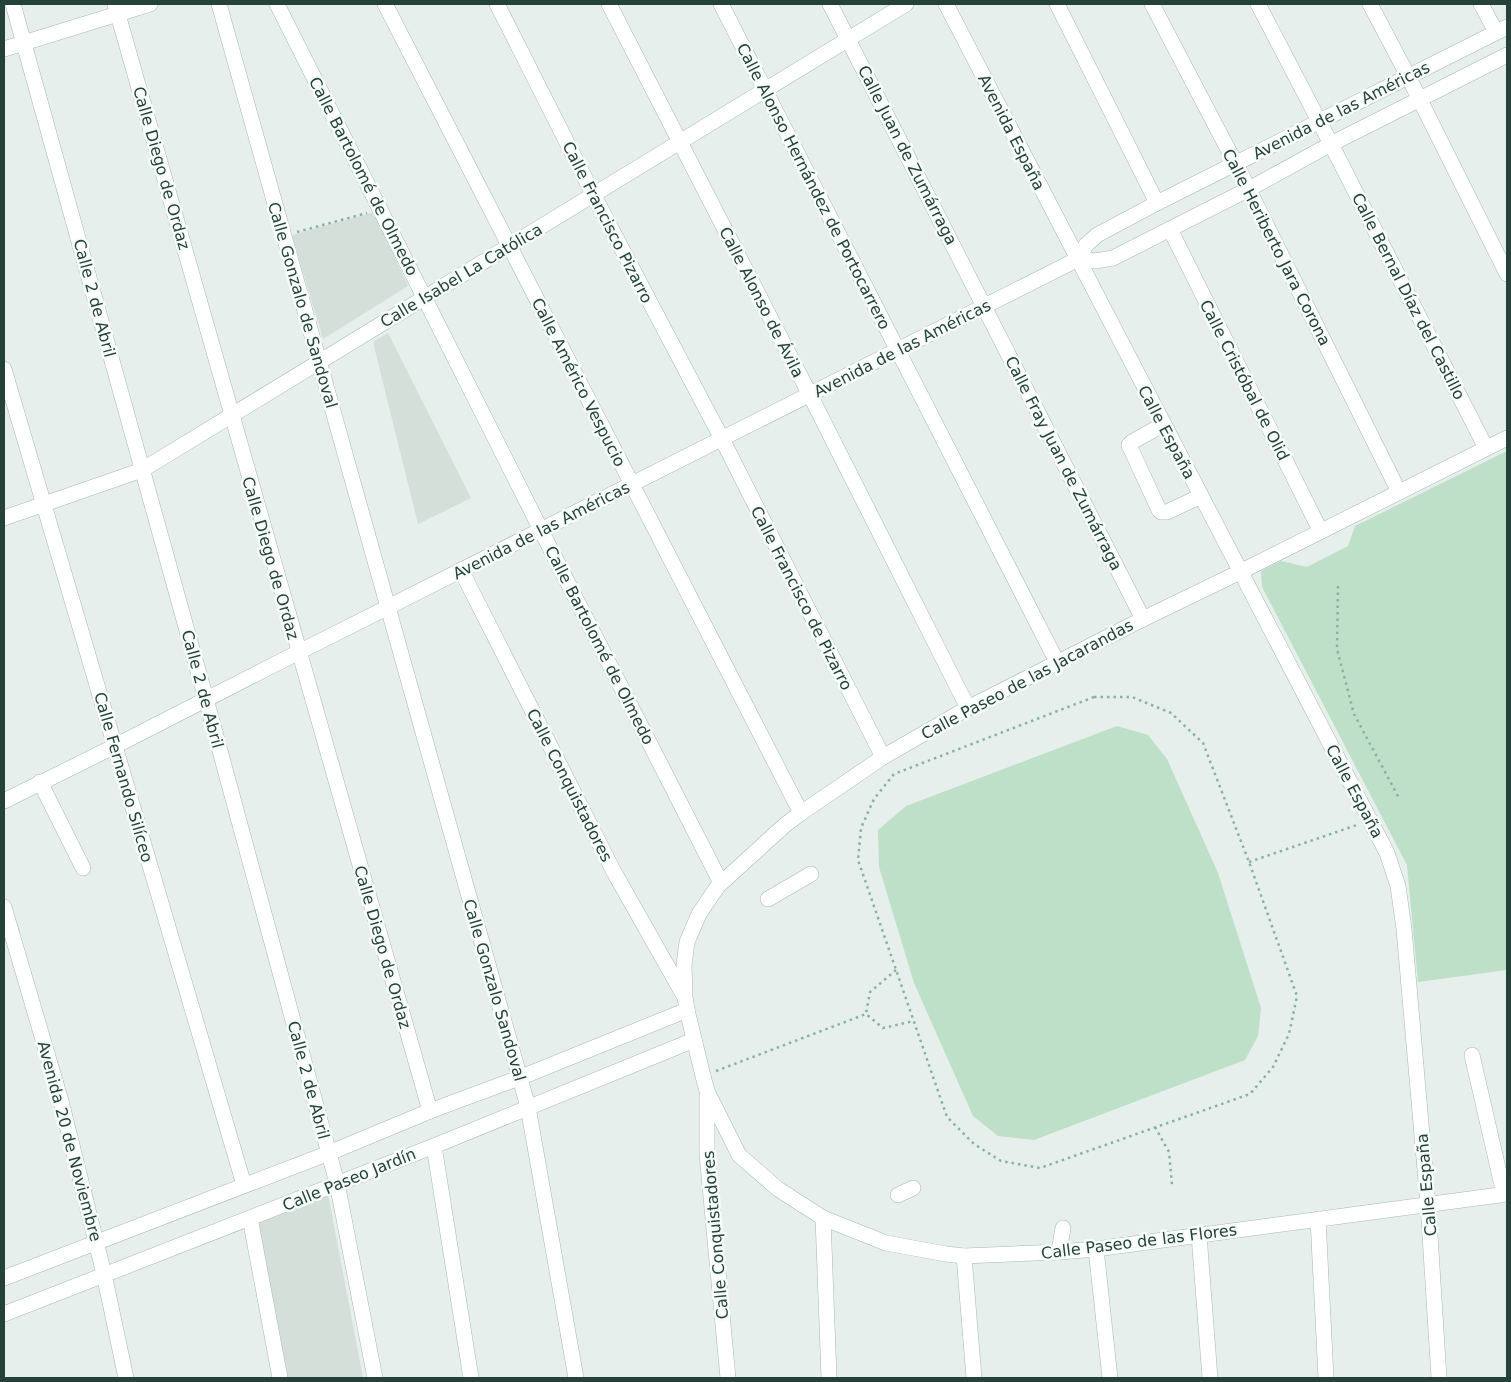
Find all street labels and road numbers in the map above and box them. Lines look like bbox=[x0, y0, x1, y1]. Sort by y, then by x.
street label: Calle Alonso Hernández de Portocarrero bbox=[733, 40, 894, 333]
street label: Avenida de las Américas bbox=[1250, 57, 1433, 163]
street label: Calle Juan de Zumárraga bbox=[854, 62, 961, 248]
street label: Avenida España bbox=[974, 71, 1049, 193]
street label: Calle Bartolomé de Olmedo bbox=[305, 74, 422, 279]
street label: Calle Diego de Ordaz bbox=[129, 84, 194, 252]
street label: Calle Francisco Pizarro bbox=[558, 138, 657, 306]
street label: Calle Heriberto Jara Corona bbox=[1219, 146, 1335, 349]
street label: Calle Bernal Díaz del Castillo bbox=[1348, 190, 1469, 403]
street label: Calle Gonzalo de Sandoval bbox=[264, 200, 341, 410]
street label: Calle Isabel La Católica bbox=[377, 220, 546, 331]
street label: Calle Alonso de Ávila bbox=[715, 224, 808, 381]
street label: Calle 2 de Abril bbox=[70, 237, 119, 359]
street label: Calle Américo Vespucio bbox=[528, 295, 629, 470]
street label: Avenida de las Américas bbox=[811, 295, 994, 401]
street label: Calle Cristóbal de Olid bbox=[1196, 297, 1293, 464]
street label: Calle Fray Juan de Zumárraga bbox=[1001, 353, 1126, 574]
street label: Calle España bbox=[1134, 382, 1199, 482]
street label: Calle Diego de Ordaz bbox=[238, 474, 303, 642]
street label: Avenida de las Américas bbox=[450, 477, 633, 583]
street label: Calle Francisco de Pizarro bbox=[747, 503, 856, 693]
street label: Calle Bartolomé de Olmedo bbox=[541, 543, 658, 748]
street label: Calle Paseo de las Jacarandas bbox=[918, 615, 1136, 744]
street label: Calle 2 de Abril bbox=[178, 628, 227, 750]
street label: Calle Fernando Silíceo bbox=[90, 690, 157, 864]
street label: Calle Conquistadores bbox=[523, 705, 616, 865]
street label: Calle España bbox=[1322, 741, 1387, 841]
street label: Calle Diego de Ordaz bbox=[350, 863, 415, 1031]
street label: Calle Gonzalo Sandoval bbox=[459, 897, 530, 1083]
street label: Calle 2 de Abril bbox=[284, 1019, 333, 1141]
street label: Avenida 20 de Noviembre bbox=[34, 1039, 105, 1243]
street label: Calle España bbox=[1413, 1133, 1440, 1237]
street label: Calle Paseo Jardín bbox=[280, 1144, 419, 1215]
street label: Calle Conquistadores bbox=[699, 1150, 732, 1320]
street label: Calle Paseo de las Flores bbox=[1040, 1220, 1238, 1263]

